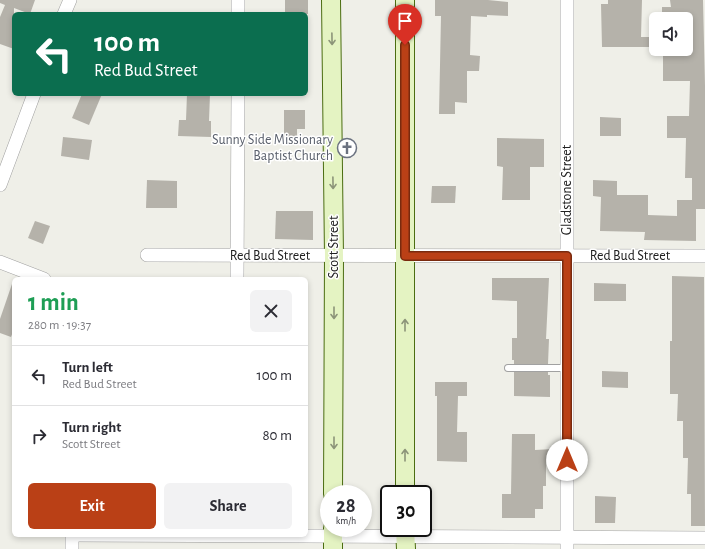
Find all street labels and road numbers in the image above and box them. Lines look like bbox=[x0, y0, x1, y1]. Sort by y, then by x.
street label: Gladstone Street bbox=[560, 144, 574, 235]
street label: Scott Street bbox=[327, 215, 341, 278]
street label: Red Bud Street bbox=[230, 249, 311, 263]
street label: Red Bud Street bbox=[590, 249, 671, 263]

